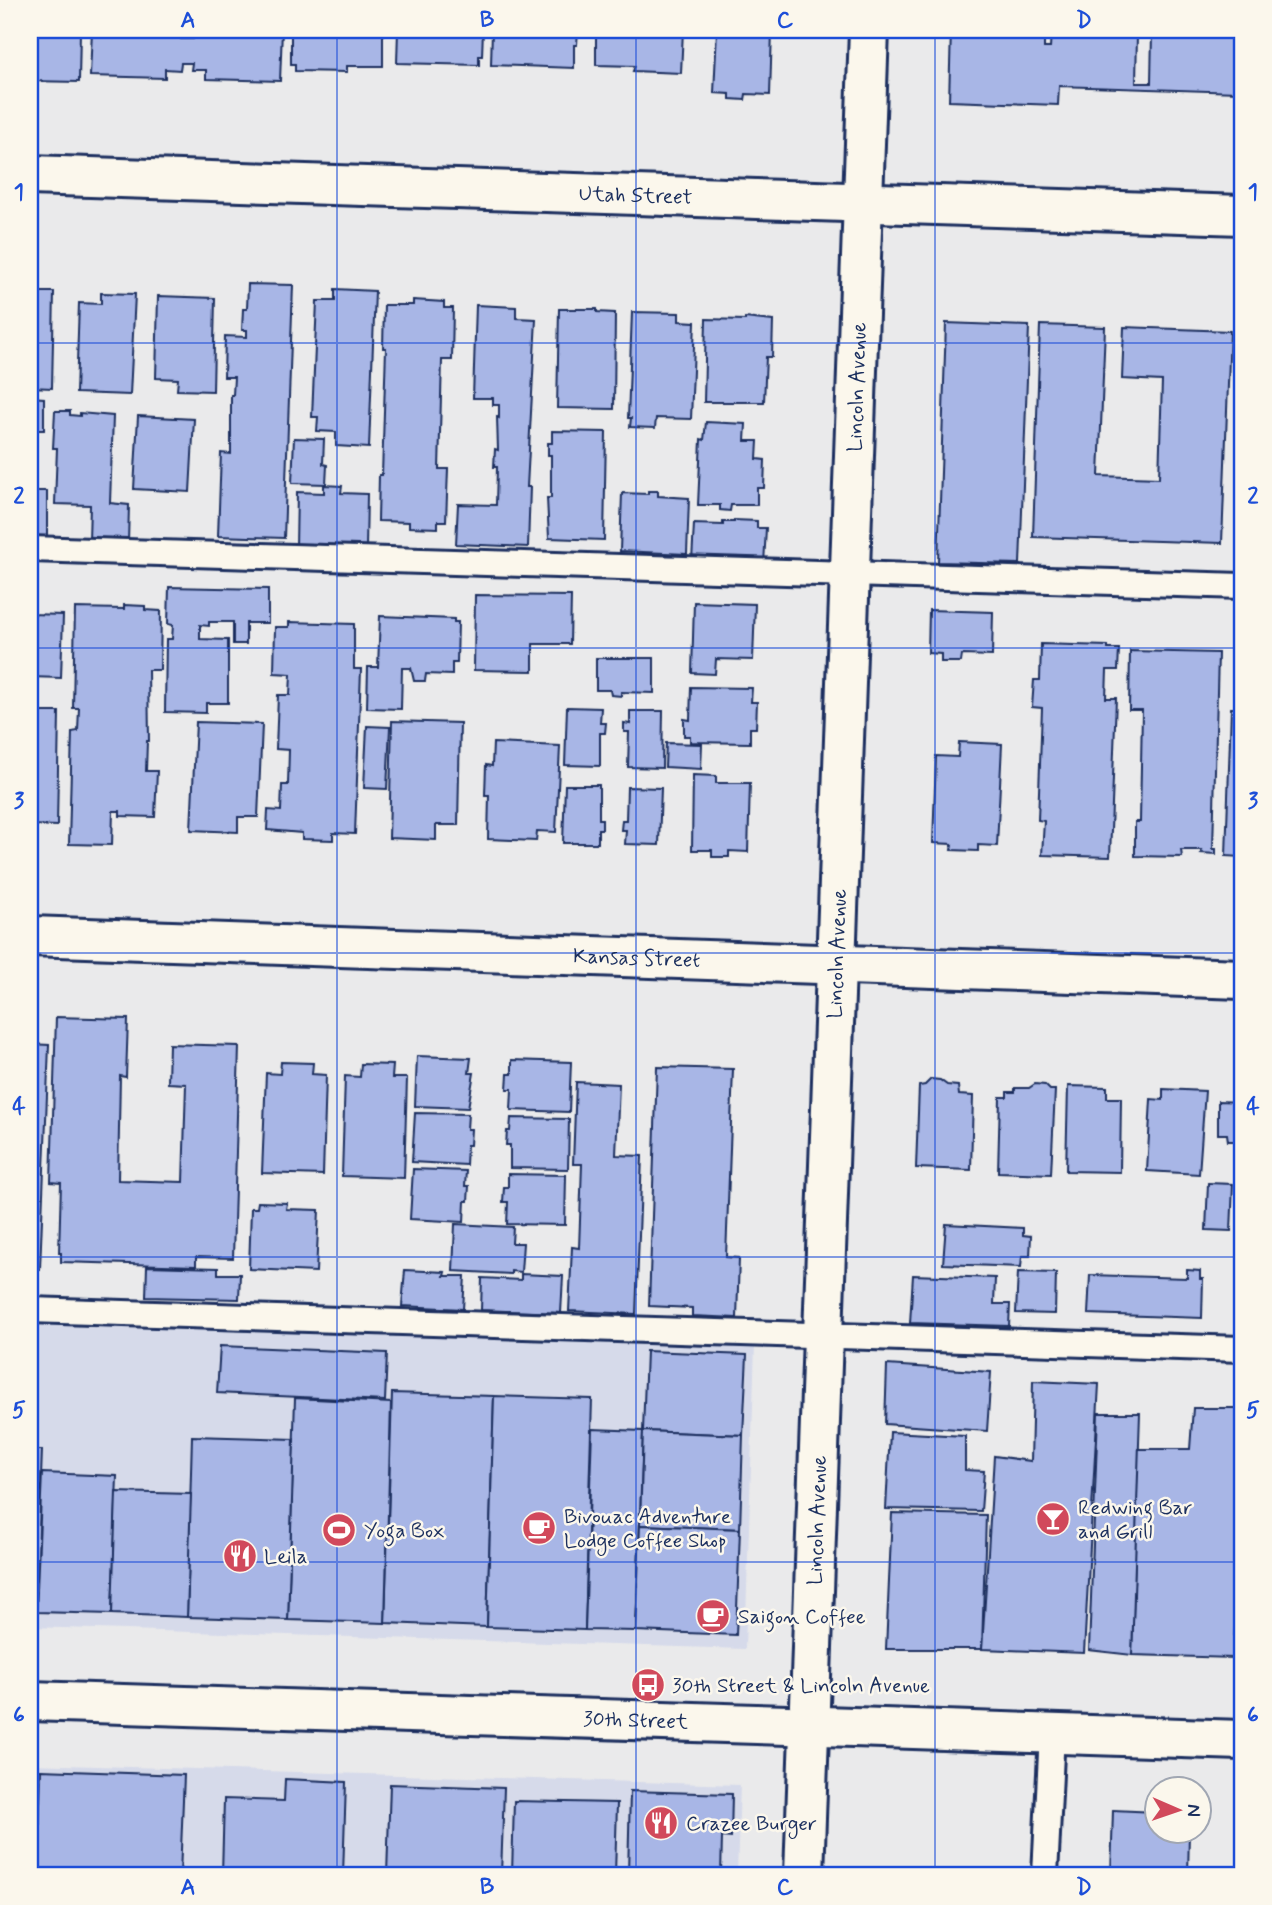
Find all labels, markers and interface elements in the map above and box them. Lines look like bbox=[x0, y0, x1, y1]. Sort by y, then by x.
text: A bbox=[180, 6, 196, 36]
text: B bbox=[480, 6, 495, 36]
text: C bbox=[777, 6, 794, 36]
text: D bbox=[1076, 6, 1092, 36]
text: 1 bbox=[14, 178, 24, 208]
text: 1 bbox=[1248, 178, 1258, 208]
street label: Utah Street bbox=[578, 180, 693, 212]
street label: Lincoln Avenue bbox=[841, 322, 874, 452]
text: 2 bbox=[13, 482, 25, 512]
text: 2 bbox=[1247, 482, 1259, 512]
text: 3 bbox=[14, 787, 25, 817]
text: 3 bbox=[1248, 787, 1259, 817]
street label: Lincoln Avenue bbox=[821, 888, 854, 1019]
street label: Kansas Street bbox=[572, 942, 701, 975]
text: 4 bbox=[12, 1092, 26, 1122]
text: 4 bbox=[1246, 1092, 1260, 1122]
text: 5 bbox=[12, 1396, 26, 1426]
text: 5 bbox=[1246, 1396, 1260, 1426]
street label: Lincoln Avenue bbox=[801, 1455, 834, 1586]
place label: Redwing Bar and Grill bbox=[1078, 1494, 1193, 1546]
bar icon: Redwing Bar and Grill bbox=[1034, 1500, 1072, 1538]
place label: Bivouac Adventure Lodge Coffee Shop bbox=[564, 1503, 731, 1556]
cafe icon: Bivouac Adventure Lodge Coffee Shop bbox=[520, 1509, 558, 1547]
sports icon: Yoga Box bbox=[320, 1511, 358, 1549]
place label: Yoga Box bbox=[364, 1517, 445, 1547]
restaurant icon: Leila bbox=[221, 1537, 259, 1575]
place label: Leila bbox=[264, 1543, 307, 1571]
cafe icon: Saigon Coffee bbox=[694, 1597, 732, 1635]
place label: Saigon Coffee bbox=[738, 1603, 866, 1633]
bus stop icon: 30th Street & Lincoln Avenue bbox=[629, 1666, 667, 1704]
place label: 30th Street & Lincoln Avenue bbox=[672, 1672, 930, 1700]
text: 6 bbox=[13, 1701, 25, 1731]
text: 6 bbox=[1247, 1701, 1259, 1731]
street label: 30th Street bbox=[583, 1705, 689, 1737]
north arrow bbox=[1142, 1776, 1212, 1846]
restaurant icon: Crazee Burger bbox=[642, 1804, 680, 1842]
text: N bbox=[1181, 1804, 1206, 1817]
place label: Crazee Burger bbox=[686, 1810, 817, 1839]
text: A bbox=[180, 1873, 196, 1903]
text: B bbox=[480, 1873, 495, 1903]
text: C bbox=[777, 1873, 794, 1903]
text: D bbox=[1076, 1873, 1092, 1903]

